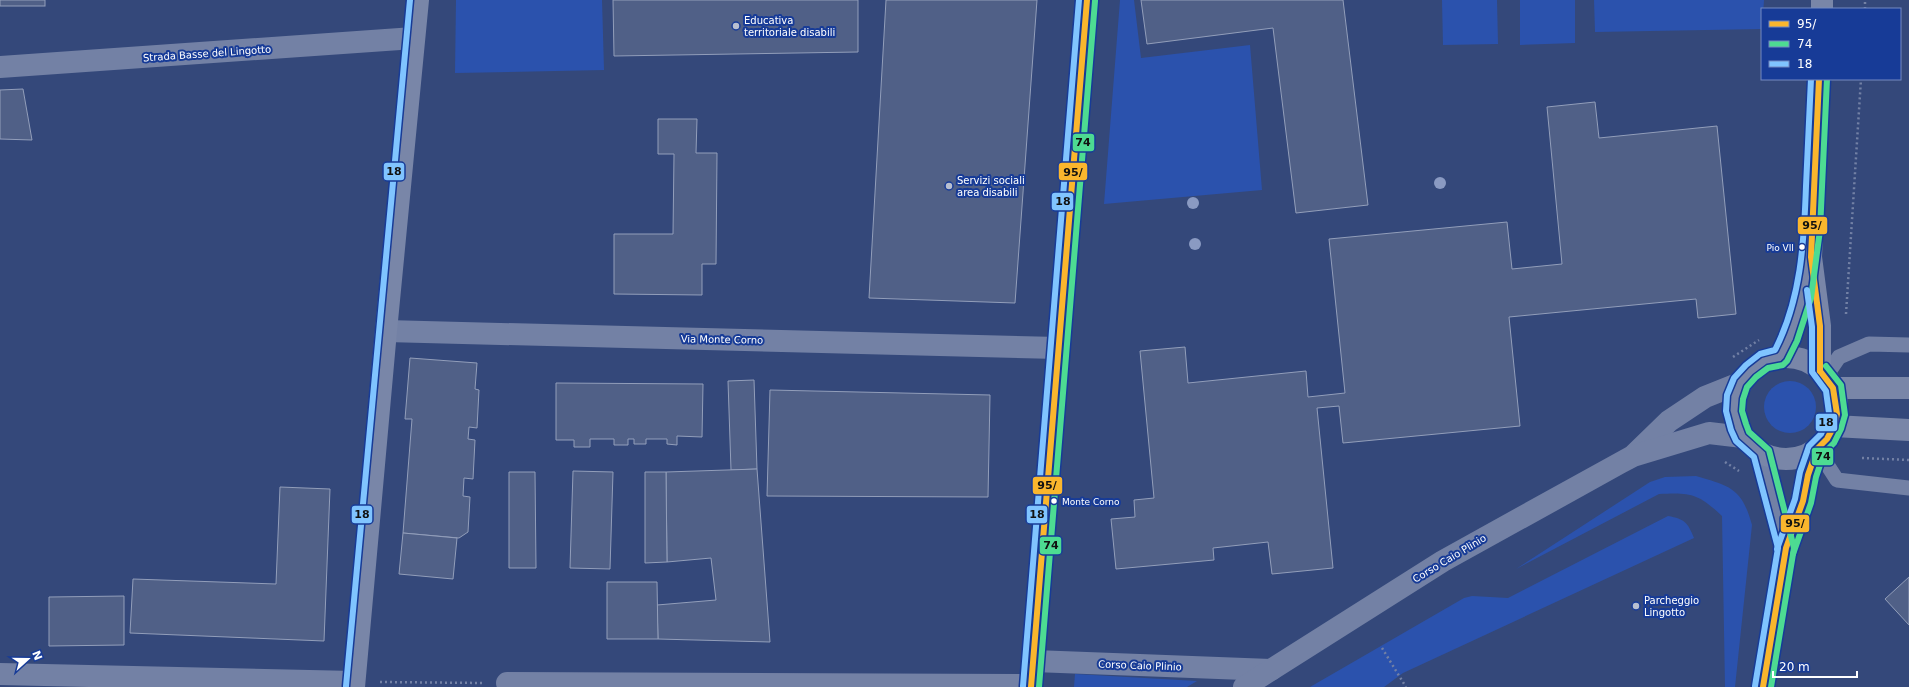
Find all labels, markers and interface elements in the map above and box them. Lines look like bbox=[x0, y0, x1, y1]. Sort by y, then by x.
legend bbox=[1761, 8, 1901, 80]
place label: Educativa territoriale disabili bbox=[744, 15, 835, 38]
text: 95/ bbox=[1797, 17, 1817, 31]
marker: Educativa territoriale disabili bbox=[731, 21, 741, 31]
text: 74 bbox=[1797, 37, 1812, 51]
street label: Strada Basse del Lingotto bbox=[143, 44, 272, 63]
text: 18 bbox=[1797, 57, 1812, 71]
line badge: 74 bbox=[1072, 133, 1095, 152]
text: 74 bbox=[1075, 136, 1091, 149]
line badge: 18 bbox=[383, 162, 405, 181]
line badge: 95/ bbox=[1058, 162, 1088, 181]
text: 18 bbox=[386, 165, 402, 178]
text: 95/ bbox=[1063, 166, 1084, 179]
place label: Servizi sociali area disabili bbox=[957, 175, 1025, 198]
marker: Servizi sociali area disabili bbox=[944, 181, 954, 191]
line badge: 18 bbox=[1051, 192, 1074, 211]
text: 18 bbox=[1055, 195, 1071, 208]
line badge: 95/ bbox=[1797, 216, 1828, 235]
text: 95/ bbox=[1802, 219, 1823, 232]
marker: Pio VII bbox=[1797, 242, 1807, 252]
place label: Pio VII bbox=[1766, 243, 1794, 253]
street label: Via Monte Corno bbox=[681, 333, 763, 346]
line badge: 18 bbox=[1815, 413, 1838, 432]
text: 18 bbox=[1818, 416, 1834, 429]
line badge: 74 bbox=[1811, 447, 1834, 466]
text: 74 bbox=[1815, 450, 1831, 463]
line badge: 95/ bbox=[1032, 476, 1063, 495]
text: 95/ bbox=[1037, 479, 1058, 492]
marker: Monte Corno bbox=[1049, 496, 1059, 506]
place label: Monte Corno bbox=[1062, 497, 1120, 507]
line badge: 18 bbox=[351, 505, 373, 524]
line badge: 18 bbox=[1026, 505, 1048, 524]
text: 18 bbox=[354, 508, 370, 521]
text: 18 bbox=[1029, 508, 1045, 521]
line badge: 95/ bbox=[1780, 514, 1810, 533]
text: 95/ bbox=[1785, 517, 1806, 530]
street label: Corso Caio Plinio bbox=[1411, 532, 1488, 585]
line badge: 74 bbox=[1039, 536, 1062, 555]
text: 74 bbox=[1043, 539, 1059, 552]
place label: Parcheggio Lingotto bbox=[1644, 595, 1699, 618]
marker: Parcheggio Lingotto bbox=[1631, 601, 1641, 611]
north arrow bbox=[8, 639, 48, 679]
text: N bbox=[29, 649, 45, 662]
scale bar bbox=[1773, 653, 1857, 679]
street label: Corso Caio Plinio bbox=[1098, 659, 1182, 672]
text: 20 m bbox=[1779, 660, 1810, 674]

